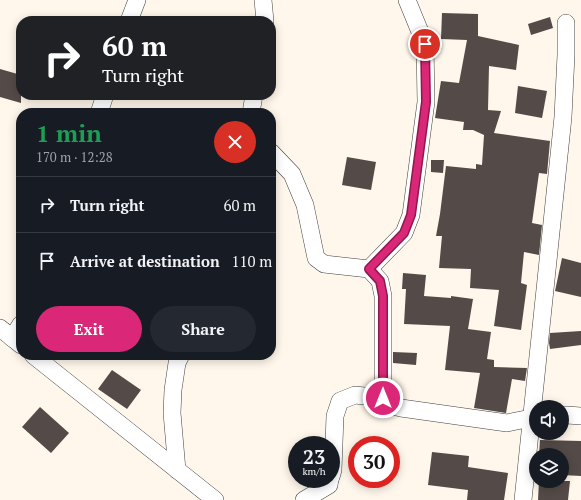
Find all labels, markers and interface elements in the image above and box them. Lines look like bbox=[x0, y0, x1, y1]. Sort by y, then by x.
text: 60 m bbox=[102, 27, 167, 64]
pin bbox=[408, 27, 442, 61]
icon: right bbox=[36, 32, 88, 84]
icon: arrive bbox=[414, 33, 436, 55]
text: Turn right bbox=[102, 63, 184, 87]
text: 1 min bbox=[36, 117, 102, 149]
button: close bbox=[214, 121, 256, 163]
text: 170 m · 12:28 bbox=[36, 148, 113, 166]
icon: right bbox=[36, 194, 58, 216]
text: Turn right bbox=[70, 195, 145, 215]
text: 60 m bbox=[223, 195, 256, 215]
icon: arrive bbox=[36, 250, 58, 272]
text: Arrive at destination bbox=[70, 251, 220, 271]
text: 110 m bbox=[232, 251, 272, 271]
button: Exit bbox=[36, 306, 142, 352]
button: Share bbox=[150, 306, 256, 352]
position arrow bbox=[362, 377, 404, 419]
map controls bbox=[529, 400, 569, 488]
button: sound bbox=[529, 400, 569, 440]
speed limit sign: 30 bbox=[348, 436, 400, 488]
text: 23 bbox=[303, 443, 325, 470]
button: layers bbox=[529, 448, 569, 488]
text: km/h bbox=[302, 465, 326, 478]

